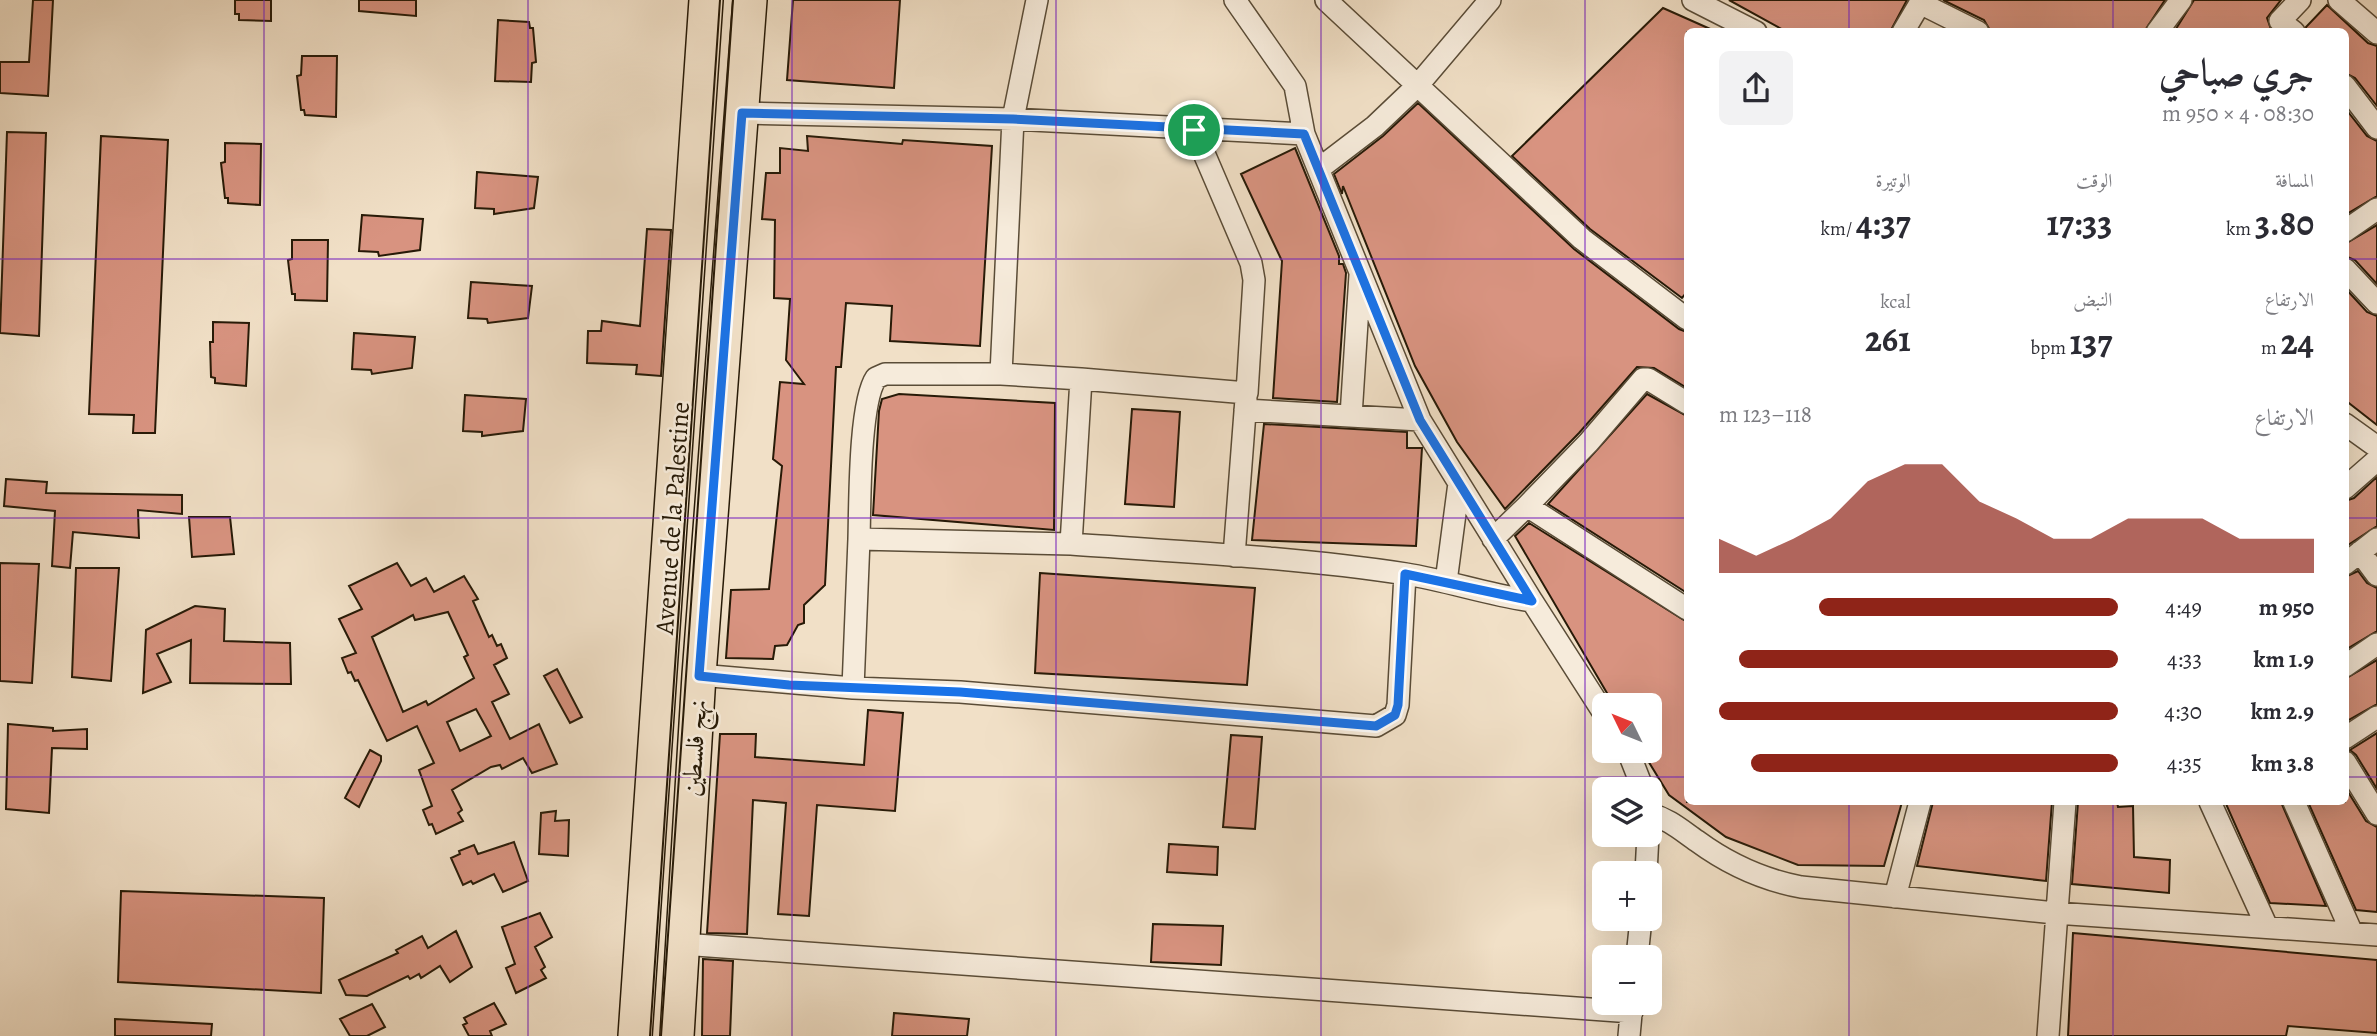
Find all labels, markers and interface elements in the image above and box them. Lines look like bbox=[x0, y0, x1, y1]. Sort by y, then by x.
text: جري صباحي bbox=[2159, 46, 2314, 98]
button: share bbox=[1719, 51, 1793, 125]
text: 08:30 · 4 × 950 m bbox=[2162, 98, 2314, 129]
pin bbox=[1164, 100, 1224, 160]
icon: arrive bbox=[1175, 111, 1213, 149]
text: الوتيرة bbox=[1876, 168, 1911, 194]
text: الوقت bbox=[2076, 168, 2112, 194]
text: المسافة bbox=[2275, 168, 2314, 194]
text: 4:37 bbox=[1856, 199, 1911, 247]
text: 17:33 bbox=[2046, 199, 2112, 247]
text: 3.80 bbox=[2255, 199, 2314, 247]
text: /km bbox=[1821, 216, 1856, 242]
text: km bbox=[2226, 216, 2255, 242]
text: النبض bbox=[2073, 287, 2112, 313]
text: الارتفاع bbox=[2265, 287, 2314, 313]
text: kcal bbox=[1880, 289, 1911, 315]
text: 261 bbox=[1865, 315, 1911, 363]
text: 137 bbox=[2070, 318, 2112, 366]
text: 24 bbox=[2281, 318, 2314, 366]
text: bpm bbox=[2031, 335, 2070, 361]
text: m bbox=[2261, 335, 2281, 361]
text: 118–123 m bbox=[1719, 399, 1812, 430]
street label: Avenue de la Palestine bbox=[647, 401, 698, 637]
text: الارتفاع bbox=[2254, 402, 2314, 433]
text: 4:49 bbox=[2165, 592, 2202, 623]
text: 950 m bbox=[2259, 592, 2314, 623]
text: 4:33 bbox=[2167, 644, 2202, 675]
text: 1.9 km bbox=[2254, 644, 2314, 675]
north arrow bbox=[1592, 693, 1662, 763]
map controls bbox=[1592, 693, 1662, 1015]
text: 4:30 bbox=[2164, 696, 2202, 727]
text: 2.9 km bbox=[2251, 696, 2314, 727]
street label: نهج فلسطين bbox=[674, 698, 721, 798]
text: 4:35 bbox=[2167, 748, 2202, 779]
text: 3.8 km bbox=[2252, 748, 2314, 779]
button: layers bbox=[1592, 777, 1662, 847]
button: + bbox=[1592, 861, 1662, 931]
button: − bbox=[1592, 945, 1662, 1015]

